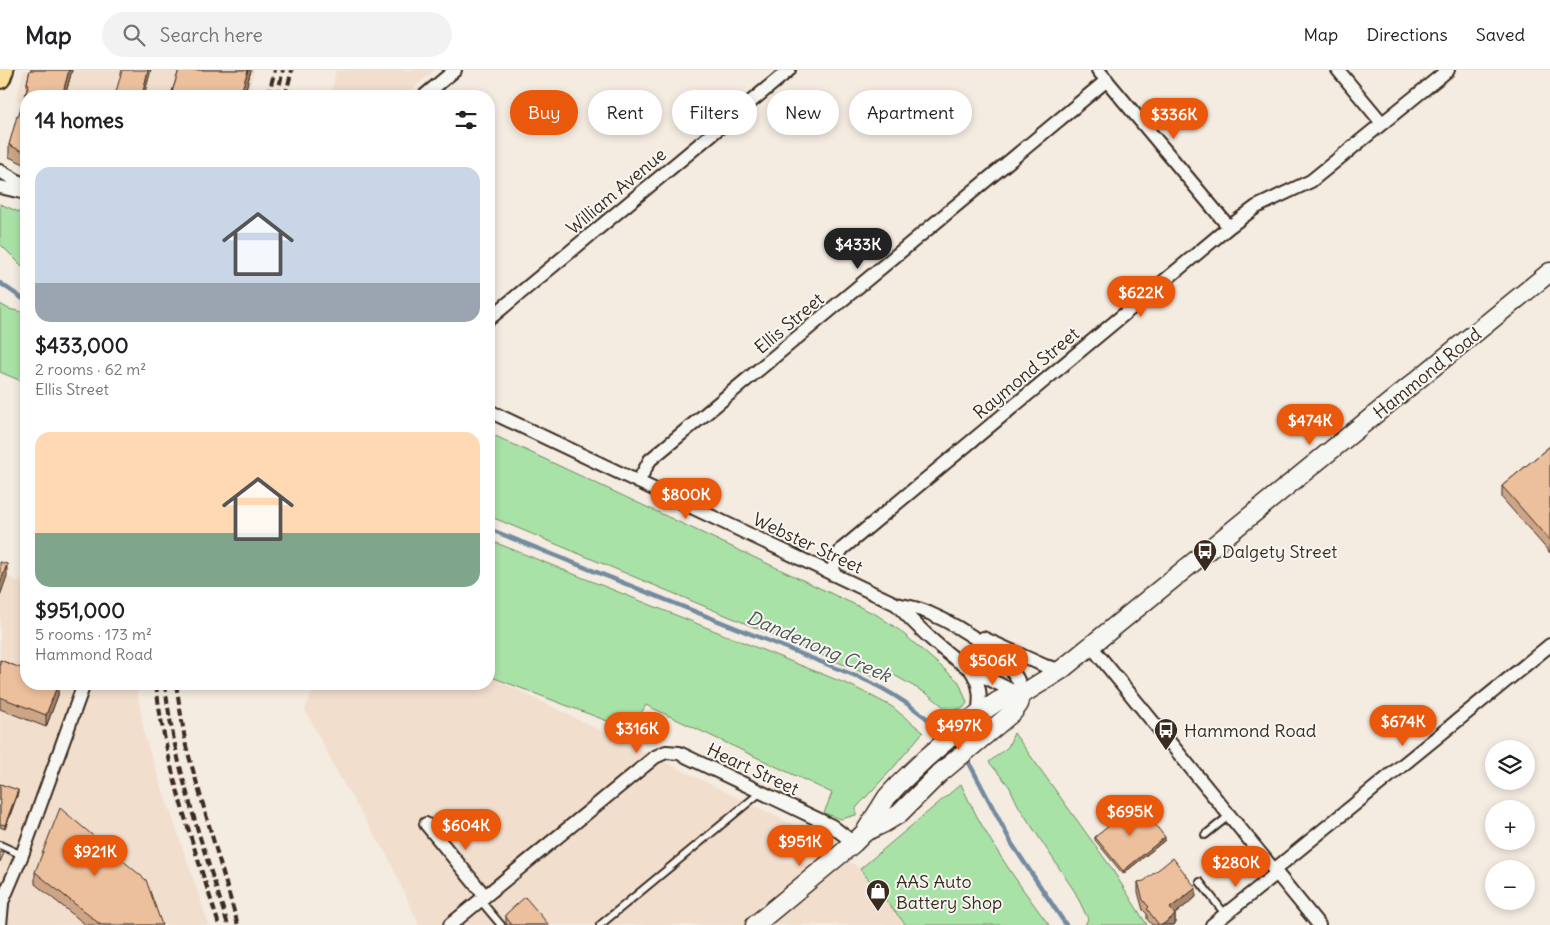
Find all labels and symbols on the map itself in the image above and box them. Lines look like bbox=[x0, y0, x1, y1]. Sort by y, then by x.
pin: $336K bbox=[1139, 98, 1209, 140]
street label: William Avenue bbox=[561, 143, 671, 239]
pin: $433K bbox=[823, 228, 893, 270]
pin: $622K bbox=[1106, 276, 1176, 318]
street label: Ellis Street bbox=[750, 287, 828, 359]
street label: Raymond Street bbox=[968, 322, 1084, 424]
street label: Hammond Road bbox=[1368, 322, 1486, 424]
pin: $474K bbox=[1275, 404, 1345, 446]
pin: $800K bbox=[651, 478, 721, 520]
street label: Webster Street bbox=[749, 507, 867, 579]
bus stop icon: Dalgety Street bbox=[1192, 538, 1218, 572]
place label: Dalgety Street bbox=[1222, 540, 1337, 563]
water label: Dandenong Creek bbox=[743, 605, 896, 688]
pin: $506K bbox=[958, 644, 1028, 686]
pin: $674K bbox=[1368, 704, 1438, 747]
pin: $497K bbox=[924, 708, 994, 751]
pin: $316K bbox=[602, 712, 672, 754]
bus stop icon: Hammond Road bbox=[1153, 717, 1179, 751]
place label: Hammond Road bbox=[1184, 719, 1317, 742]
street label: Heart Street bbox=[703, 738, 803, 800]
pin: $695K bbox=[1095, 794, 1165, 837]
pin: $604K bbox=[431, 808, 501, 851]
pin: $951K bbox=[765, 824, 835, 867]
pin: $921K bbox=[60, 834, 130, 877]
pin: $280K bbox=[1201, 846, 1271, 888]
place label: AAS Auto Battery Shop bbox=[896, 870, 1002, 914]
shop icon: AAS Auto Battery Shop bbox=[865, 878, 891, 912]

